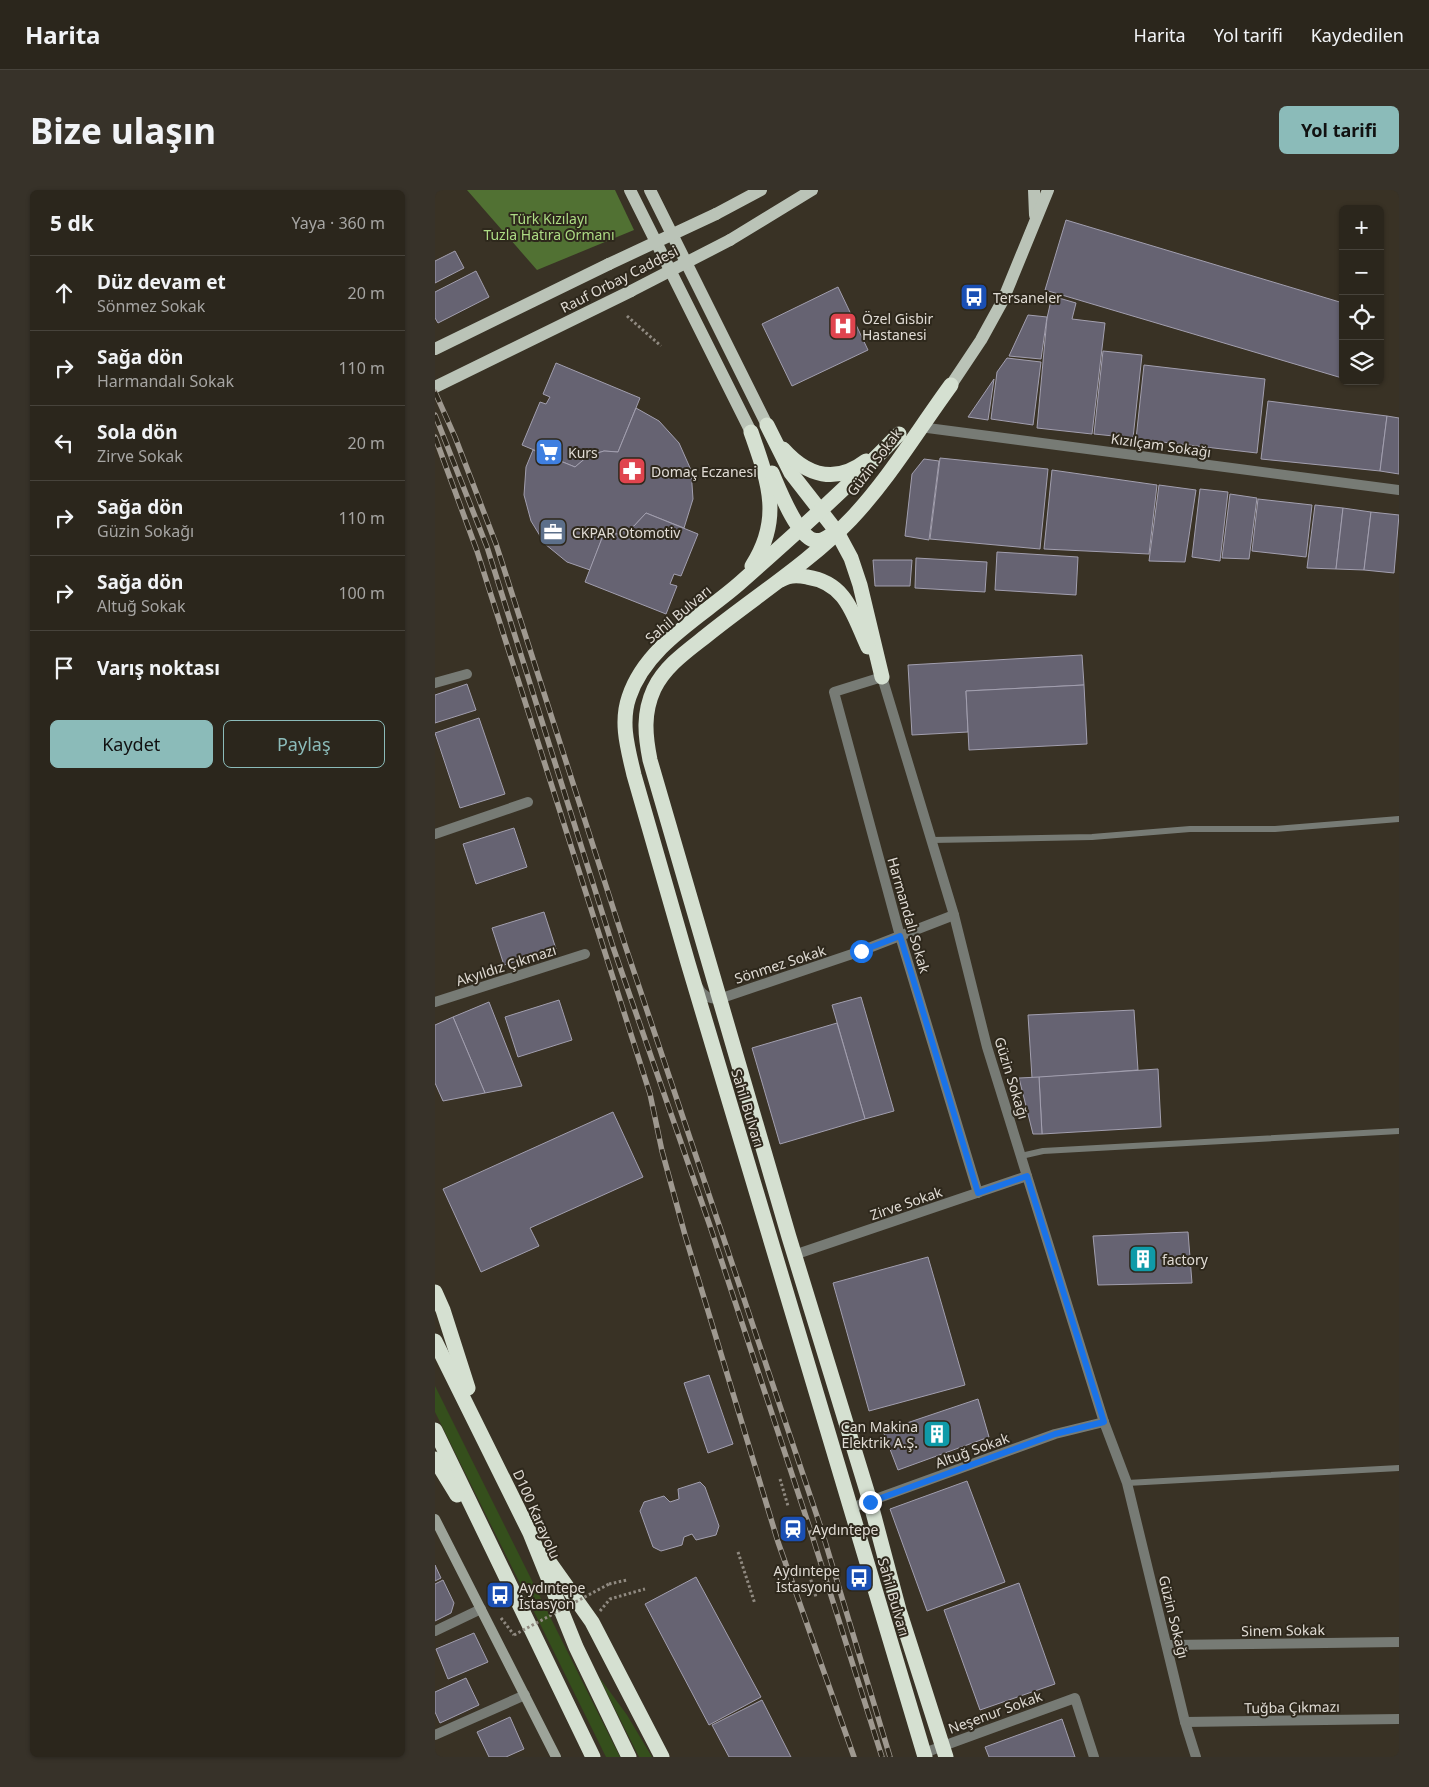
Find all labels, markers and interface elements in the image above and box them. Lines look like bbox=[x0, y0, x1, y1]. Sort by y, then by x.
text: Harita bbox=[25, 18, 100, 51]
text: Harita bbox=[1134, 23, 1186, 47]
text: Yol tarifi bbox=[1214, 23, 1283, 47]
text: Kaydedilen bbox=[1311, 23, 1404, 47]
button: Yol tarifi bbox=[1279, 106, 1399, 154]
text: Bize ulaşın bbox=[30, 107, 216, 154]
map controls bbox=[1339, 205, 1384, 385]
button: + bbox=[1339, 205, 1384, 250]
text: 5 dk bbox=[50, 209, 94, 237]
park label: Türk Kızılayı Tuzla Hatıra Ormanı bbox=[483, 209, 615, 244]
text: Yaya · 360 m bbox=[291, 212, 385, 234]
street label: Rauf Orbay Caddesi bbox=[557, 241, 681, 317]
button: − bbox=[1339, 250, 1384, 295]
text: Düz devam et bbox=[97, 269, 226, 295]
icon: ahead bbox=[50, 279, 78, 307]
text: 20 m bbox=[348, 282, 385, 304]
bus stop icon: Tersaneler bbox=[959, 282, 989, 312]
place label: Tersaneler bbox=[993, 288, 1062, 307]
text: Sönmez Sokak bbox=[97, 295, 205, 317]
button: locate bbox=[1339, 295, 1384, 340]
place label: Özel Gisbir Hastanesi bbox=[862, 309, 933, 344]
hospital icon: Özel Gisbir Hastanesi bbox=[828, 311, 858, 341]
button: layers bbox=[1339, 340, 1384, 385]
text: Sağa dön bbox=[97, 344, 183, 370]
icon: right bbox=[50, 354, 78, 382]
text: 110 m bbox=[338, 357, 385, 379]
text: Harmandalı Sokak bbox=[97, 370, 234, 392]
text: Sola dön bbox=[97, 419, 178, 445]
street label: Güzin Sokak bbox=[842, 424, 906, 500]
icon: left bbox=[50, 429, 78, 457]
street label: Kızılçam Sokağı bbox=[1110, 429, 1212, 461]
text: 20 m bbox=[348, 432, 385, 454]
supermarket icon: Kurs bbox=[534, 437, 564, 467]
place label: Kurs bbox=[568, 443, 598, 462]
text: Zirve Sokak bbox=[97, 445, 183, 467]
pharmacy icon: Domaç Eczanesi bbox=[617, 456, 647, 486]
place label: Domaç Eczanesi bbox=[651, 462, 757, 481]
text: Sağa dön bbox=[97, 494, 183, 520]
icon: right bbox=[50, 504, 78, 532]
text: 110 m bbox=[338, 507, 385, 529]
office icon: CKPAR Otomotiv bbox=[538, 517, 568, 547]
text: Güzin Sokağı bbox=[97, 520, 194, 542]
place label: CKPAR Otomotiv bbox=[572, 523, 681, 542]
text: Sağa dön bbox=[97, 569, 183, 595]
icon: right bbox=[50, 579, 78, 607]
street label: Sahil Bulvarı bbox=[641, 581, 715, 647]
text: 100 m bbox=[338, 582, 385, 604]
text: Altuğ Sokak bbox=[97, 595, 186, 617]
icon: arrive bbox=[50, 654, 78, 682]
text: Varış noktası bbox=[97, 655, 220, 681]
button: Kaydet bbox=[50, 720, 213, 768]
button: Paylaş bbox=[223, 720, 385, 768]
street label: Harmandalı Sokak bbox=[883, 855, 935, 976]
street label: Akyıldız Çıkmazı bbox=[453, 940, 559, 990]
street label: Sönmez Sokak bbox=[732, 940, 829, 988]
route start bbox=[850, 940, 873, 963]
street label: Güzin Sokağı bbox=[990, 1035, 1034, 1121]
street label: Sahil Bulvarı bbox=[727, 1067, 769, 1149]
street label: Zirve Sokak bbox=[867, 1182, 945, 1224]
building icon: factory bbox=[1128, 1244, 1158, 1274]
place label: factory bbox=[1162, 1250, 1209, 1269]
place label: Can Makina Elektrik A.Ş. bbox=[841, 1417, 918, 1452]
building icon: Can Makina Elektrik A.Ş. bbox=[922, 1419, 952, 1449]
street label: Altuğ Sokak bbox=[932, 1428, 1012, 1472]
street label: D100 Karayolu bbox=[509, 1466, 565, 1562]
route end bbox=[859, 1491, 882, 1514]
station icon: Aydıntepe bbox=[778, 1514, 808, 1544]
place label: Aydıntepe bbox=[812, 1520, 879, 1539]
street label: Sahil Bulvarı bbox=[874, 1556, 914, 1638]
place label: Aydıntepe İstasyonu bbox=[774, 1561, 840, 1596]
bus stop icon: Aydıntepe İstasyonu bbox=[844, 1563, 874, 1593]
street label: Güzin Sokağı bbox=[1154, 1573, 1194, 1661]
place label: Aydıntepe İstasyon bbox=[519, 1578, 586, 1613]
bus stop icon: Aydıntepe İstasyon bbox=[485, 1580, 515, 1610]
street label: Sinem Sokak bbox=[1241, 1620, 1325, 1640]
street label: Neşenur Sokak bbox=[945, 1686, 1045, 1738]
street label: Tuğba Çıkmazı bbox=[1244, 1697, 1340, 1717]

